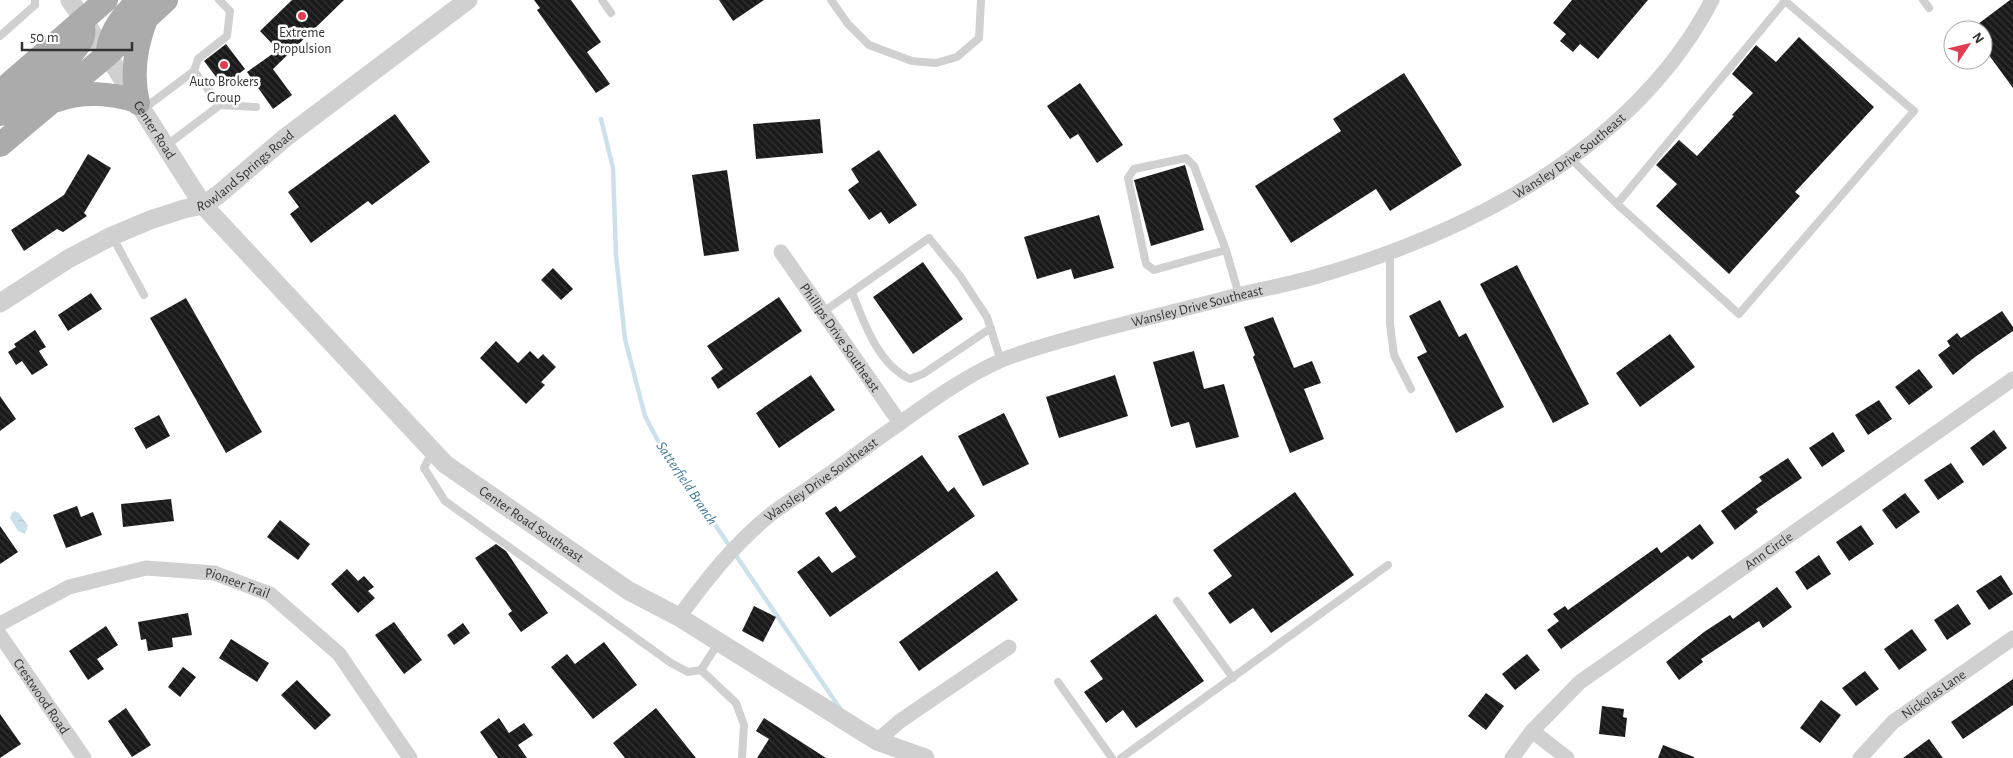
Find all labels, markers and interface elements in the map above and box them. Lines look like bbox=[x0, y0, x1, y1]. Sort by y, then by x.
marker: Extreme Propulsion bbox=[296, 10, 308, 22]
scale bar bbox=[22, 20, 132, 52]
north arrow bbox=[1943, 20, 1993, 70]
place label: Extreme Propulsion bbox=[273, 26, 331, 56]
text: 50 m bbox=[30, 30, 59, 45]
text: N bbox=[1969, 30, 1986, 46]
marker: Auto Brokers Group bbox=[218, 59, 230, 71]
place label: Auto Brokers Group bbox=[189, 75, 259, 105]
street label: Center Road bbox=[130, 99, 178, 162]
street label: Wansley Drive Southeast bbox=[1511, 110, 1629, 201]
street label: Rowland Springs Road bbox=[195, 128, 296, 214]
street label: Phillips Drive Southeast bbox=[797, 281, 882, 395]
street label: Wansley Drive Southeast bbox=[1130, 283, 1265, 330]
street label: Wansley Drive Southeast bbox=[762, 435, 881, 525]
water label: Satterfield Branch bbox=[653, 439, 720, 528]
street label: Center Road Southeast bbox=[476, 484, 586, 566]
street label: Ann Circle bbox=[1742, 530, 1795, 573]
street label: Pioneer Trail bbox=[205, 566, 272, 601]
street label: Crestwood Road bbox=[10, 656, 72, 737]
street label: Nickolas Lane bbox=[1899, 667, 1968, 722]

